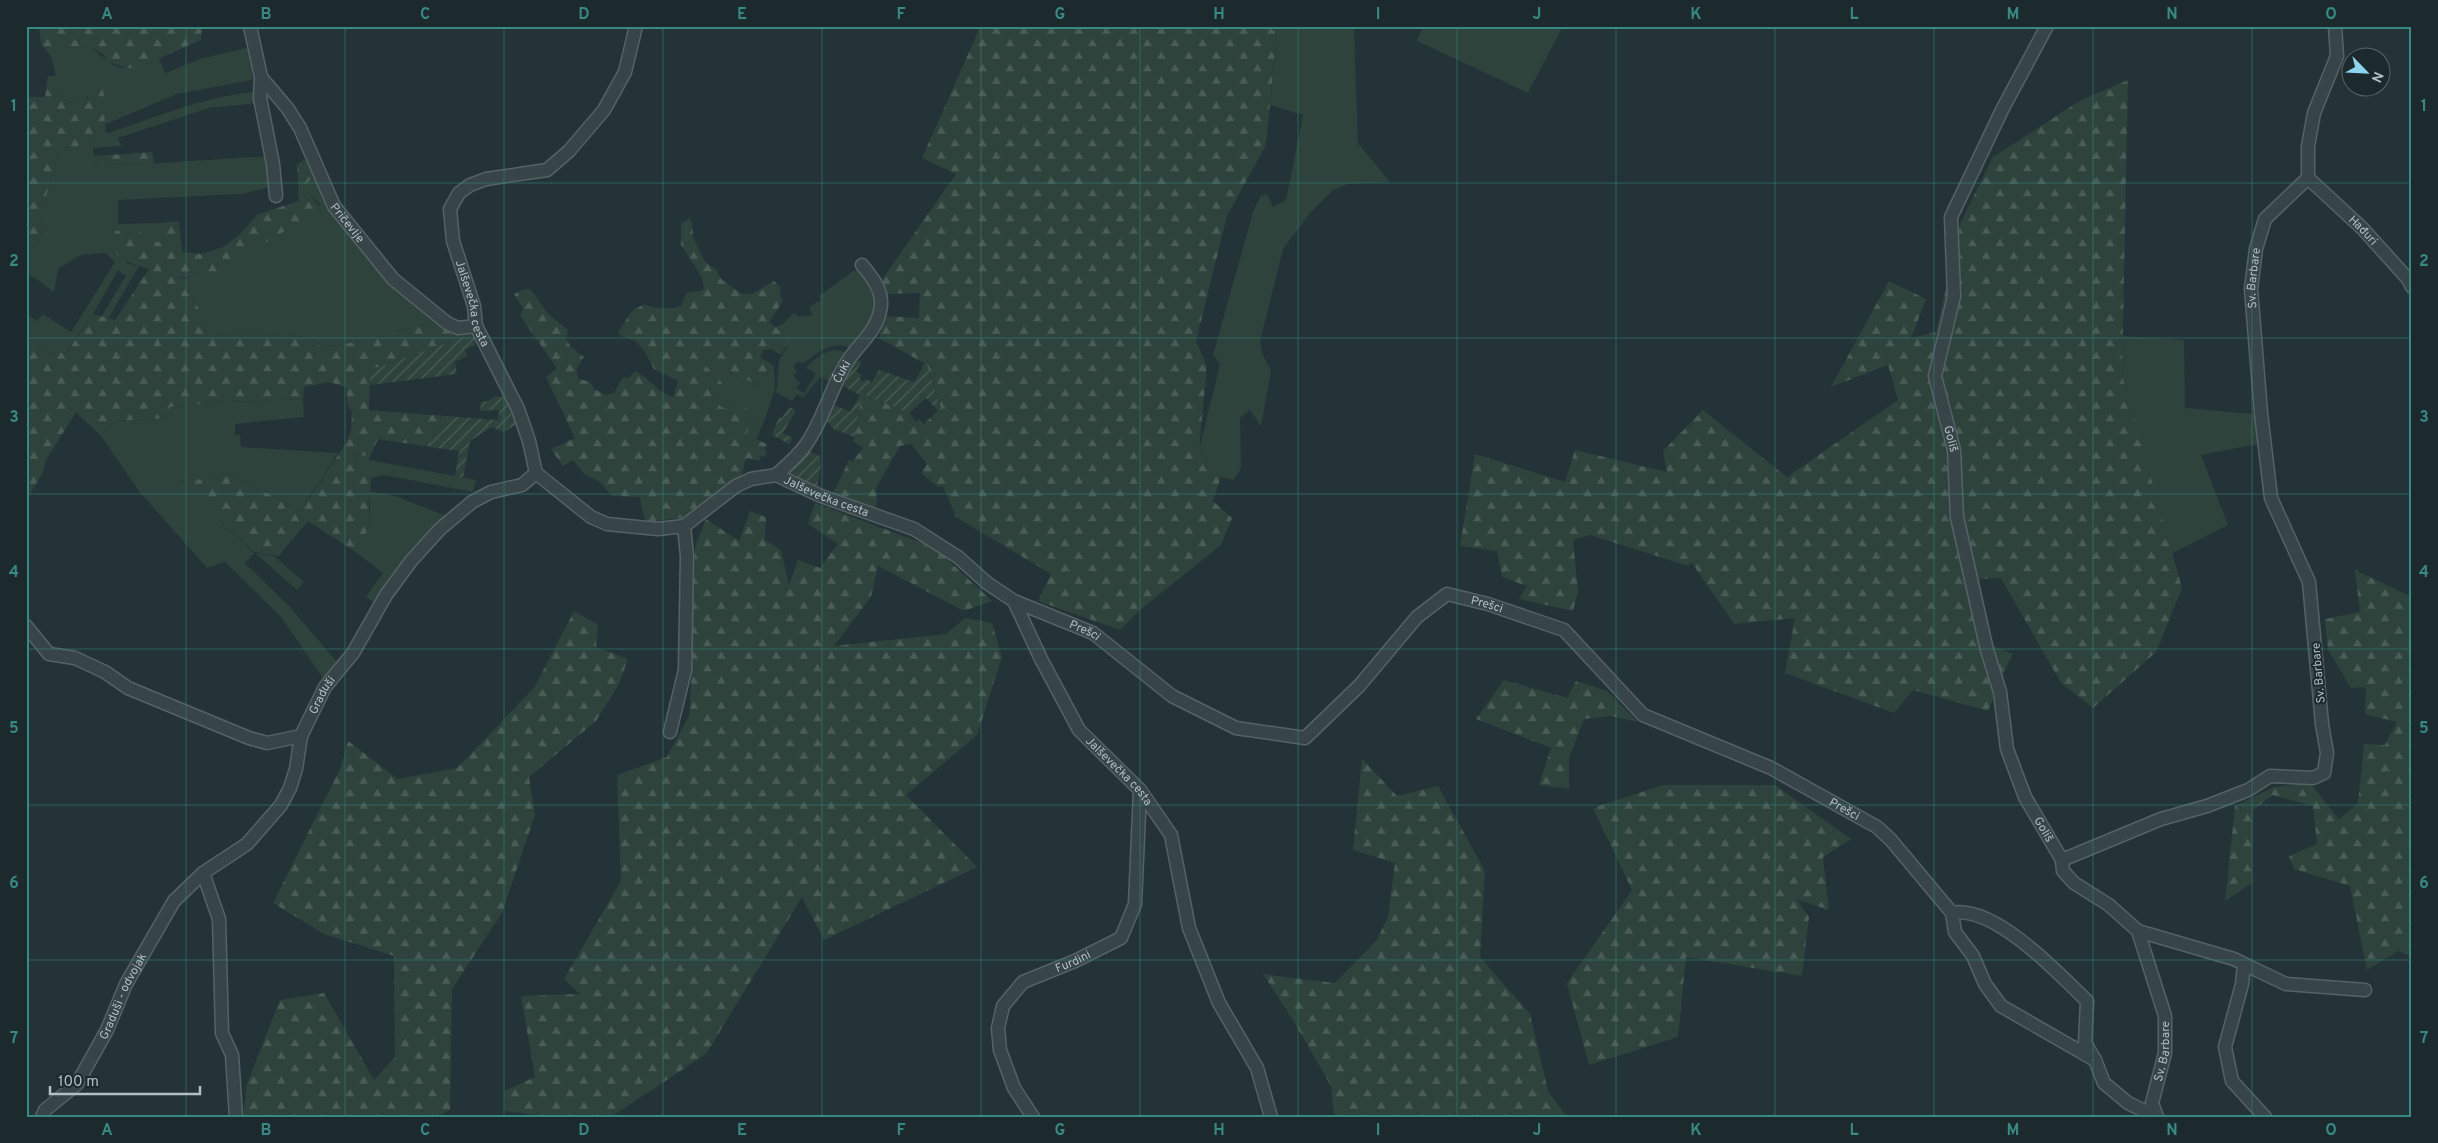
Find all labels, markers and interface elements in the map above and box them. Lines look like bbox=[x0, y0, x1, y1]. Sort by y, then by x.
text: A bbox=[101, 5, 113, 25]
text: B bbox=[260, 5, 272, 25]
text: C bbox=[420, 5, 430, 25]
text: D bbox=[578, 5, 590, 25]
text: E bbox=[737, 5, 747, 25]
text: F bbox=[896, 5, 906, 25]
text: G bbox=[1055, 5, 1065, 25]
text: H bbox=[1213, 5, 1225, 25]
text: I bbox=[1376, 5, 1380, 25]
text: J bbox=[1533, 5, 1541, 25]
text: K bbox=[1690, 5, 1702, 25]
text: L bbox=[1849, 5, 1859, 25]
text: M bbox=[2007, 5, 2019, 25]
text: N bbox=[2166, 5, 2178, 25]
text: O bbox=[2325, 5, 2337, 25]
north arrow bbox=[2340, 48, 2390, 98]
text: N bbox=[2367, 69, 2386, 85]
text: 1 bbox=[11, 97, 17, 117]
text: 1 bbox=[2421, 97, 2427, 117]
street label: Pričevlje bbox=[326, 200, 368, 247]
street label: Hađuri bbox=[2345, 212, 2381, 249]
street label: Sv. Barbare bbox=[2244, 247, 2265, 309]
text: 2 bbox=[9, 252, 19, 272]
text: 2 bbox=[2419, 252, 2429, 272]
street label: Jalševečka cesta bbox=[451, 258, 492, 350]
street label: Ćuki bbox=[830, 358, 855, 386]
text: 3 bbox=[9, 408, 19, 428]
text: 3 bbox=[2419, 408, 2429, 428]
street label: Goliš bbox=[1939, 424, 1961, 454]
street label: Jalševečka cesta bbox=[781, 473, 871, 521]
text: 4 bbox=[9, 563, 19, 583]
text: 4 bbox=[2419, 563, 2429, 583]
street label: Prešci bbox=[1469, 593, 1505, 618]
street label: Prešci bbox=[1067, 617, 1104, 645]
street label: Sv. Barbare bbox=[2308, 642, 2330, 704]
street label: Graduši bbox=[306, 673, 340, 717]
text: 5 bbox=[9, 719, 19, 739]
text: 5 bbox=[2419, 719, 2429, 739]
street label: Jalševečka cesta bbox=[1081, 734, 1156, 809]
street label: Prešci bbox=[1826, 795, 1862, 825]
street label: Goliš bbox=[2029, 814, 2057, 845]
text: 6 bbox=[9, 874, 19, 894]
text: 6 bbox=[2419, 874, 2429, 894]
street label: Furdini bbox=[1053, 947, 1094, 977]
street label: Graduši - odvojak bbox=[96, 951, 151, 1043]
street label: Sv. Barbare bbox=[2151, 1021, 2175, 1083]
text: 7 bbox=[10, 1029, 18, 1049]
text: 7 bbox=[2420, 1029, 2428, 1049]
scale bar bbox=[50, 1063, 200, 1095]
text: 100 m bbox=[58, 1073, 99, 1092]
text: A bbox=[101, 1121, 113, 1141]
text: B bbox=[260, 1121, 272, 1141]
text: C bbox=[420, 1121, 430, 1141]
text: D bbox=[578, 1121, 590, 1141]
text: E bbox=[737, 1121, 747, 1141]
text: F bbox=[896, 1121, 906, 1141]
text: G bbox=[1055, 1121, 1065, 1141]
text: H bbox=[1213, 1121, 1225, 1141]
text: I bbox=[1376, 1121, 1380, 1141]
text: J bbox=[1533, 1121, 1541, 1141]
text: K bbox=[1690, 1121, 1702, 1141]
text: L bbox=[1849, 1121, 1859, 1141]
text: M bbox=[2007, 1121, 2019, 1141]
text: N bbox=[2166, 1121, 2178, 1141]
text: O bbox=[2325, 1121, 2337, 1141]

